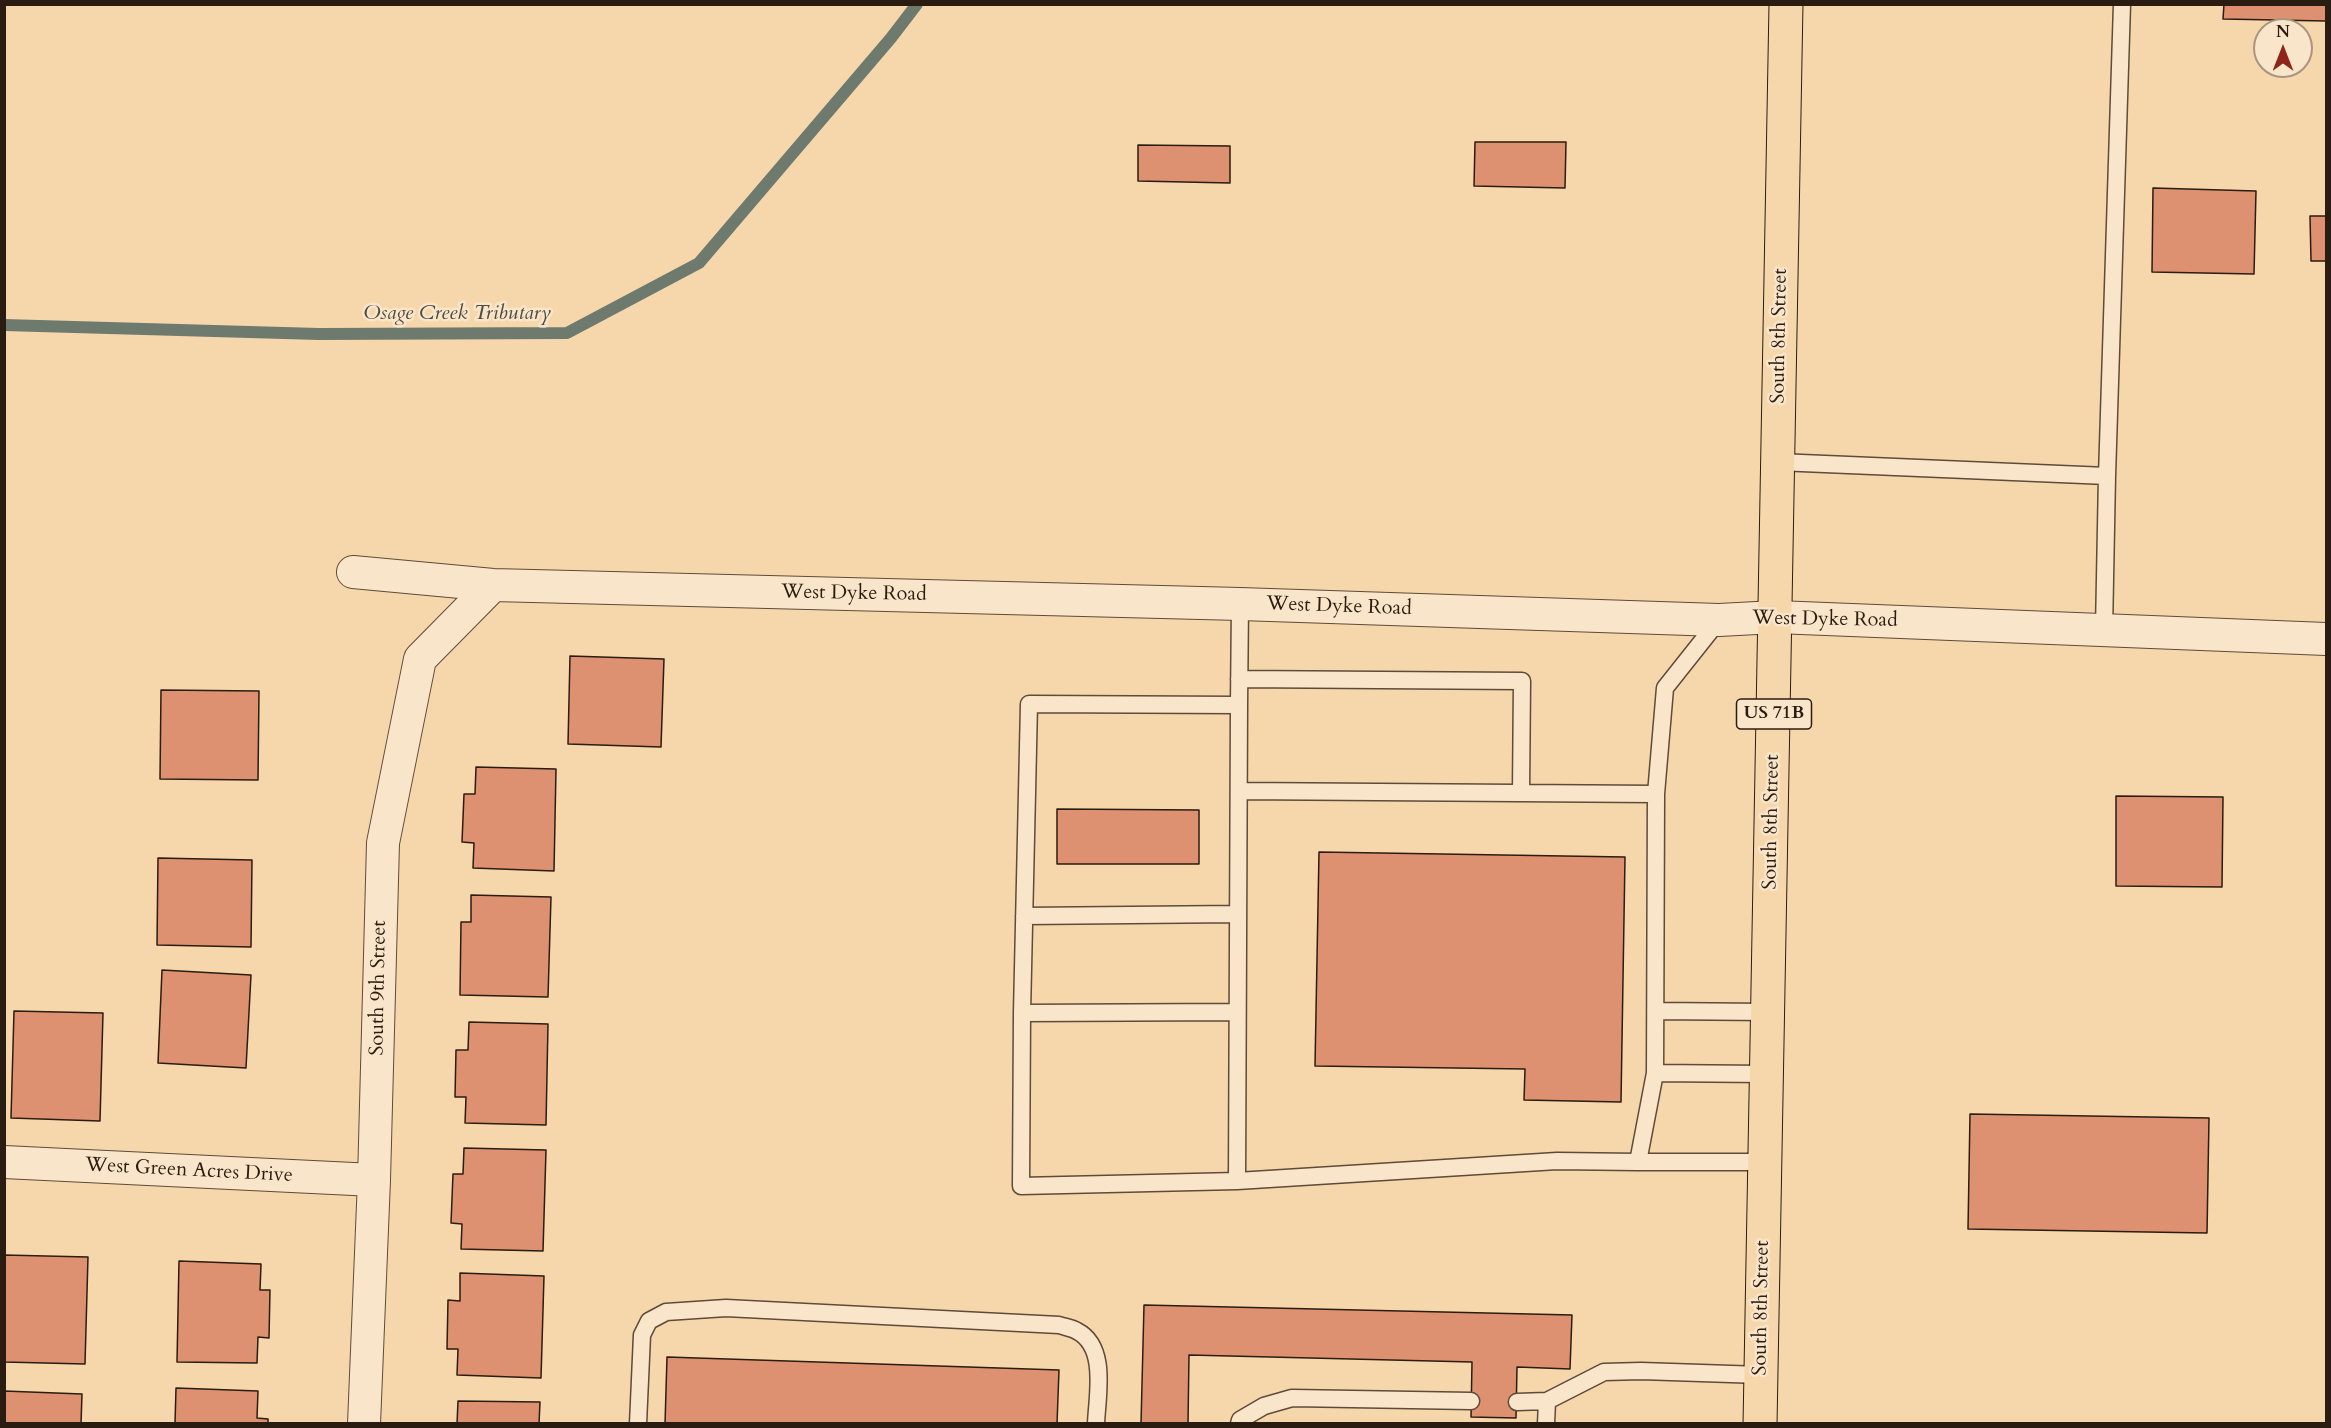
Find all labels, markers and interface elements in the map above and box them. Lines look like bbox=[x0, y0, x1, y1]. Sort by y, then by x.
north arrow bbox=[2253, 18, 2313, 78]
text: N bbox=[2276, 21, 2290, 43]
street label: South 8th Street bbox=[1767, 268, 1793, 404]
water label: Osage Creek Tributary bbox=[363, 301, 551, 327]
street label: West Dyke Road bbox=[781, 581, 927, 607]
street label: West Dyke Road bbox=[1266, 592, 1412, 622]
street label: West Dyke Road bbox=[1752, 607, 1898, 633]
road number: US 71B bbox=[1736, 699, 1812, 729]
street label: South 8th Street bbox=[1759, 754, 1785, 890]
street label: South 9th Street bbox=[366, 920, 392, 1056]
street label: West Green Acres Drive bbox=[85, 1154, 293, 1188]
street label: South 8th Street bbox=[1749, 1240, 1775, 1376]

